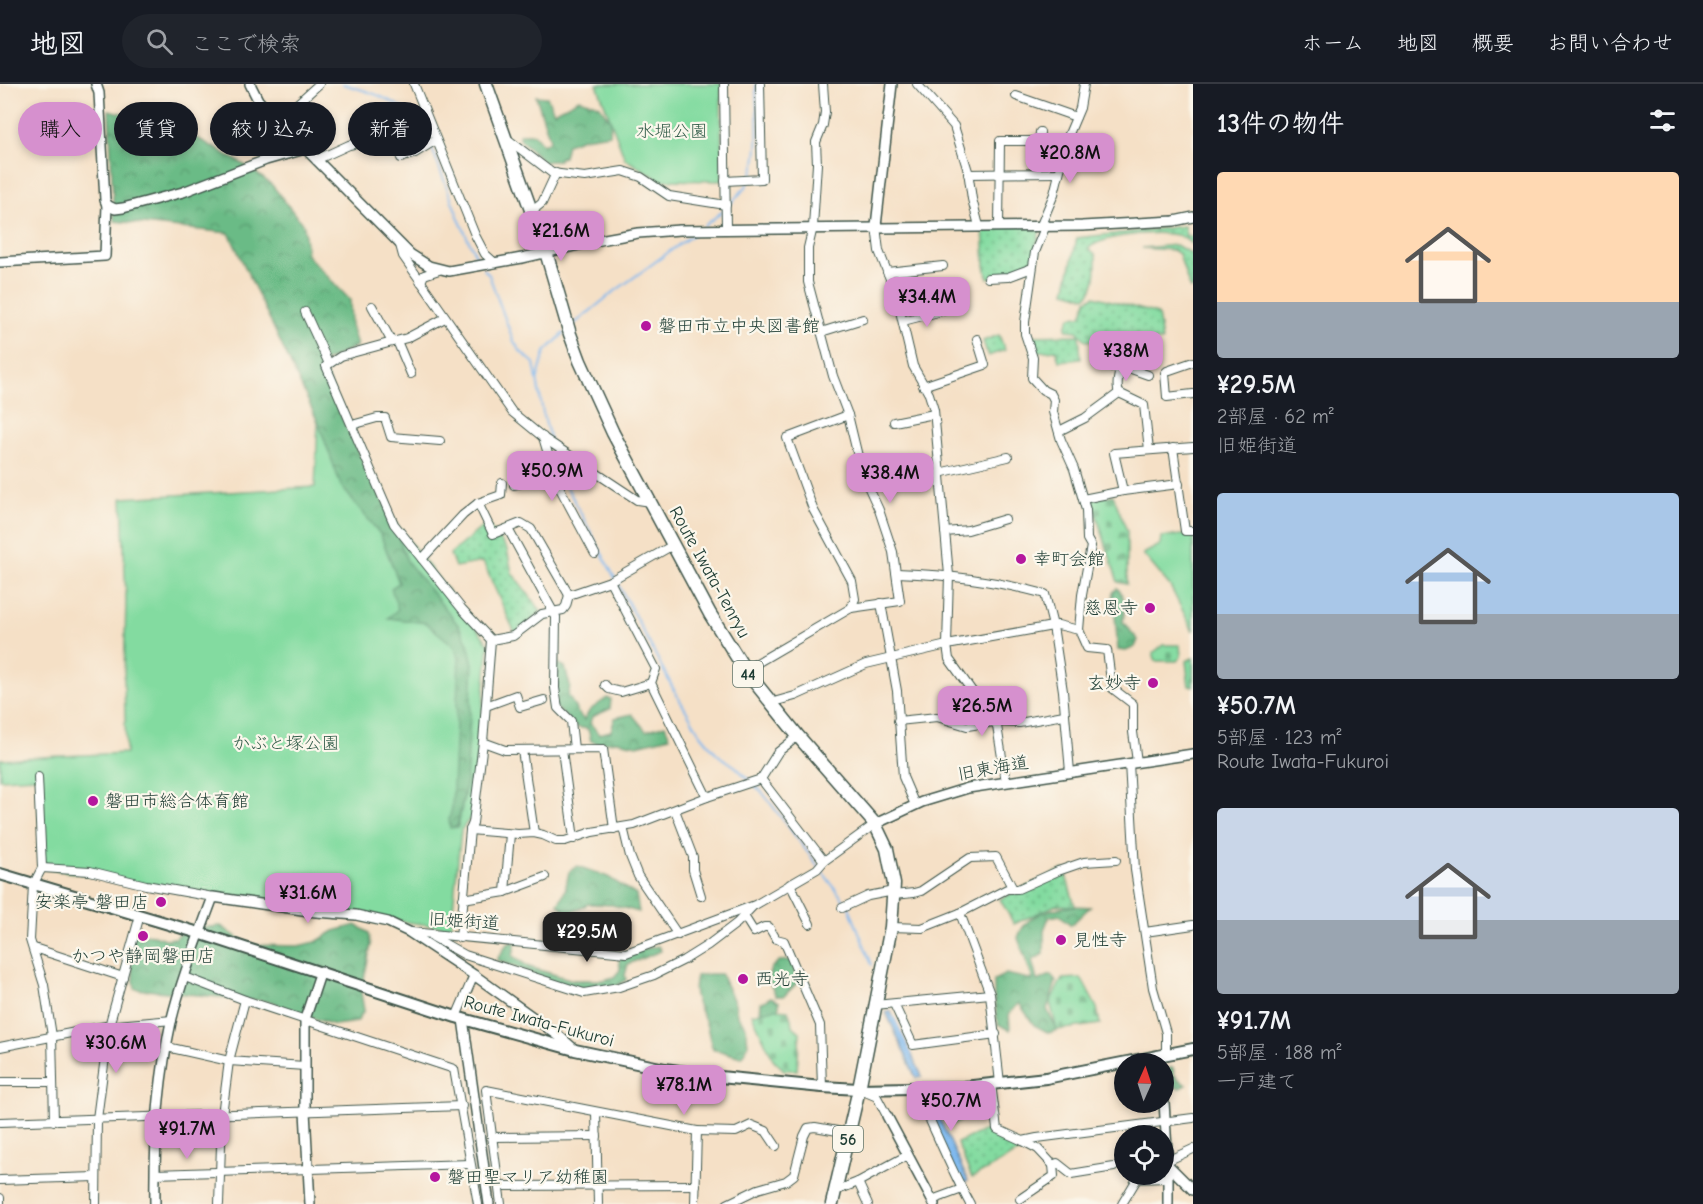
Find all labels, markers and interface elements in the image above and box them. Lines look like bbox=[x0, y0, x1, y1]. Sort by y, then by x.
search box bbox=[122, 14, 542, 68]
icon: search bbox=[143, 25, 176, 58]
text: 地図 bbox=[30, 28, 86, 60]
text: ここで検索 bbox=[191, 31, 301, 57]
text: ホーム bbox=[1302, 31, 1364, 55]
text: 地図 bbox=[1397, 31, 1439, 55]
text: 概要 bbox=[1472, 31, 1514, 55]
text: お問い合わせ bbox=[1547, 31, 1673, 55]
chip: 購入 bbox=[18, 102, 102, 156]
chip: 賃貸 bbox=[114, 102, 198, 156]
chip: 絞り込み bbox=[210, 102, 336, 156]
chip: 新着 bbox=[348, 102, 432, 156]
icon: filters bbox=[1646, 104, 1679, 137]
text: 13件の物件 bbox=[1217, 109, 1344, 139]
park label: 水堀公園 bbox=[636, 121, 708, 142]
pin: ¥20.8M bbox=[1021, 133, 1119, 184]
text: ¥20.8M bbox=[1039, 141, 1101, 164]
pin: ¥21.6M bbox=[512, 211, 610, 262]
icon: home bbox=[1394, 211, 1502, 319]
text: ¥21.6M bbox=[532, 219, 590, 242]
pin: ¥34.4M bbox=[878, 277, 976, 328]
text: ¥34.4M bbox=[898, 285, 956, 308]
place label: 磐田市立中央図書館 bbox=[658, 316, 820, 337]
marker: 磐田市立中央図書館 bbox=[639, 319, 653, 333]
pin: ¥38M bbox=[1090, 331, 1162, 382]
text: ¥38M bbox=[1103, 339, 1149, 362]
text: ¥29.5M bbox=[1217, 370, 1296, 400]
text: 2部屋 · 62 m² bbox=[1217, 405, 1334, 428]
text: 旧姫街道 bbox=[1217, 434, 1297, 457]
pin: ¥50.9M bbox=[503, 451, 601, 502]
pin: ¥38.4M bbox=[841, 453, 939, 504]
text: ¥50.9M bbox=[521, 459, 583, 482]
text: ¥38.4M bbox=[860, 461, 920, 484]
street label: Route Iwata-Tenryu bbox=[665, 503, 754, 642]
icon: home bbox=[1394, 532, 1502, 640]
place label: 幸町会館 bbox=[1033, 549, 1105, 570]
marker: 幸町会館 bbox=[1014, 552, 1028, 566]
place label: 慈恩寺 bbox=[1084, 598, 1138, 619]
marker: 慈恩寺 bbox=[1143, 601, 1157, 615]
road number: 44 bbox=[733, 661, 763, 687]
place label: 玄妙寺 bbox=[1087, 673, 1141, 694]
marker: 玄妙寺 bbox=[1146, 676, 1160, 690]
pin: ¥26.5M bbox=[933, 686, 1031, 737]
text: ¥50.7M bbox=[1217, 691, 1296, 721]
text: ¥26.5M bbox=[952, 694, 1012, 717]
text: 5部屋 · 123 m² bbox=[1217, 726, 1341, 749]
park label: かぶと塚公園 bbox=[232, 733, 340, 754]
text: Route Iwata-Fukuroi bbox=[1217, 750, 1389, 773]
street label: 旧東海道 bbox=[956, 752, 1030, 785]
place label: 磐田市総合体育館 bbox=[105, 791, 249, 812]
marker: 磐田市総合体育館 bbox=[86, 794, 100, 808]
icon: home bbox=[1394, 847, 1502, 955]
pin: ¥31.6M bbox=[259, 873, 357, 924]
text: ¥31.6M bbox=[279, 881, 337, 904]
place label: 安楽亭 磐田店 bbox=[35, 892, 149, 913]
marker: 安楽亭 磐田店 bbox=[154, 895, 168, 909]
street label: 旧姫街道 bbox=[427, 909, 501, 934]
pin: ¥29.5M bbox=[538, 912, 636, 963]
text: ¥29.5M bbox=[557, 920, 617, 943]
marker: かつや静岡磐田店 bbox=[136, 929, 150, 943]
place label: 見性寺 bbox=[1073, 930, 1127, 951]
marker: 見性寺 bbox=[1054, 933, 1068, 947]
place label: かつや静岡磐田店 bbox=[71, 946, 215, 967]
place label: 西光寺 bbox=[755, 969, 809, 990]
marker: 西光寺 bbox=[736, 972, 750, 986]
street label: Route Iwata-Fukuroi bbox=[461, 991, 616, 1052]
text: ¥91.7M bbox=[1217, 1006, 1291, 1036]
pin: ¥30.6M bbox=[67, 1023, 165, 1074]
text: ¥30.6M bbox=[85, 1031, 147, 1054]
text: 5部屋 · 188 m² bbox=[1217, 1041, 1341, 1064]
north arrow bbox=[1114, 1053, 1174, 1113]
map controls bbox=[1114, 1053, 1174, 1185]
pin: ¥78.1M bbox=[635, 1065, 733, 1116]
text: 一戸建て bbox=[1217, 1070, 1297, 1093]
text: ¥78.1M bbox=[656, 1073, 712, 1096]
pin: ¥50.7M bbox=[902, 1081, 1000, 1132]
text: ¥50.7M bbox=[921, 1089, 981, 1112]
pin: ¥91.7M bbox=[138, 1109, 236, 1160]
text: ¥91.7M bbox=[159, 1117, 215, 1140]
button: locate bbox=[1114, 1125, 1174, 1185]
road number: 56 bbox=[833, 1126, 863, 1152]
place label: 磐田聖マリア幼稚園 bbox=[447, 1167, 609, 1188]
marker: 磐田聖マリア幼稚園 bbox=[428, 1170, 442, 1184]

